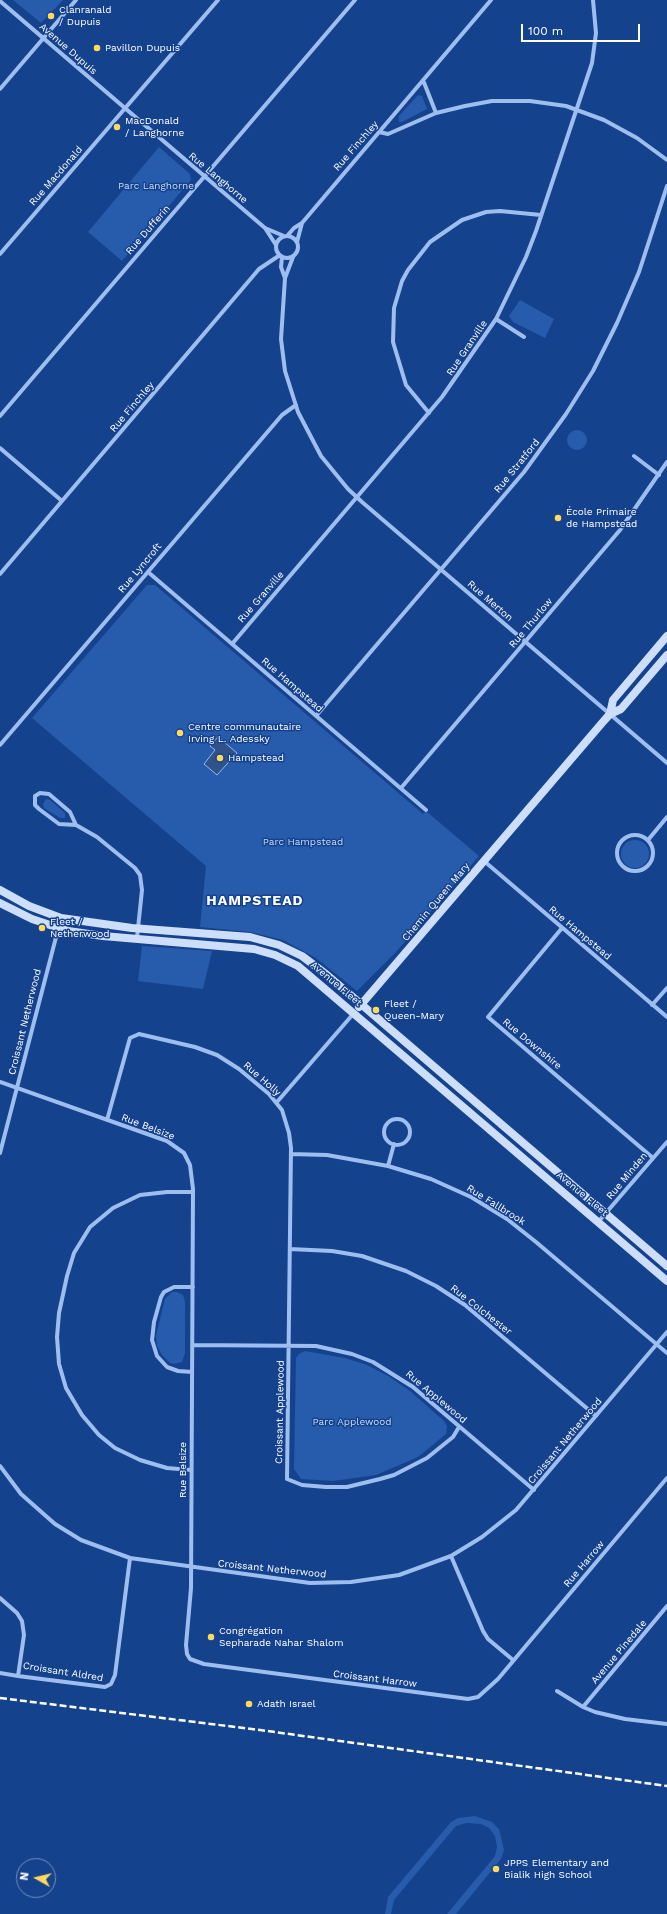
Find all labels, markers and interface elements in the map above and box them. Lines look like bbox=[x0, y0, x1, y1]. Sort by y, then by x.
place label: Clanranald / Dupuis bbox=[59, 4, 112, 28]
marker: Clanranald / Dupuis bbox=[46, 11, 56, 21]
scale bar bbox=[523, 16, 642, 42]
street label: Avenue Dupuis bbox=[37, 21, 99, 77]
text: 100 m bbox=[528, 24, 563, 38]
place label: Pavillon Dupuis bbox=[105, 42, 180, 54]
marker: Pavillon Dupuis bbox=[92, 43, 102, 53]
place label: MacDonald / Langhorne bbox=[125, 115, 184, 138]
street label: Rue Finchley bbox=[331, 119, 381, 173]
marker: MacDonald / Langhorne bbox=[112, 122, 122, 132]
street label: Rue Macdonald bbox=[27, 144, 85, 208]
street label: Rue Langhorne bbox=[186, 150, 250, 206]
park label: Parc Langhorne bbox=[118, 180, 194, 192]
street label: Rue Dufferin bbox=[123, 203, 173, 257]
street label: Rue Granville bbox=[444, 318, 490, 378]
street label: Rue Finchley bbox=[107, 379, 157, 435]
street label: Rue Stratford bbox=[492, 437, 542, 495]
place label: École Primaire de Hampstead bbox=[566, 506, 637, 530]
marker: École Primaire de Hampstead bbox=[553, 513, 563, 523]
street label: Rue Lyncroft bbox=[116, 541, 164, 595]
street label: Rue Granville bbox=[235, 569, 287, 625]
street label: Rue Merton bbox=[465, 578, 515, 624]
street label: Rue Thurlow bbox=[507, 596, 555, 650]
street label: Rue Hampstead bbox=[259, 655, 325, 715]
place label: Centre communautaire Irving L. Adessky bbox=[188, 721, 301, 744]
marker: Centre communautaire Irving L. Adessky bbox=[175, 728, 185, 738]
place label: Hampstead bbox=[228, 752, 284, 764]
marker: Hampstead bbox=[215, 753, 225, 763]
park label: Parc Hampstead bbox=[263, 836, 343, 848]
street label: Chemin Queen Mary bbox=[400, 860, 472, 944]
district label: HAMPSTEAD bbox=[206, 893, 304, 909]
street label: Rue Hampstead bbox=[546, 903, 614, 963]
place label: Fleet / Netherwood bbox=[50, 916, 110, 940]
marker: Fleet / Netherwood bbox=[37, 923, 47, 933]
street label: Avenue Fleet bbox=[308, 959, 364, 1009]
street label: Croissant Netherwood bbox=[6, 968, 44, 1076]
place label: Fleet / Queen-Mary bbox=[384, 998, 444, 1022]
marker: Fleet / Queen-Mary bbox=[371, 1005, 381, 1015]
street label: Rue Downshire bbox=[500, 1016, 564, 1072]
street label: Rue Holly bbox=[241, 1059, 283, 1099]
street label: Rue Belsize bbox=[120, 1111, 176, 1143]
street label: Rue Minden bbox=[604, 1150, 650, 1202]
street label: Avenue Fleet bbox=[554, 1169, 610, 1219]
street label: Rue Fallbrook bbox=[464, 1182, 528, 1228]
street label: Rue Colchester bbox=[448, 1282, 514, 1338]
street label: Croissant Applewood bbox=[273, 1360, 287, 1464]
street label: Rue Applewood bbox=[403, 1368, 469, 1426]
street label: Croissant Netherwood bbox=[525, 1395, 605, 1487]
park label: Parc Applewood bbox=[312, 1416, 392, 1428]
street label: Rue Belsize bbox=[177, 1442, 189, 1498]
street label: Rue Harrow bbox=[561, 1538, 607, 1590]
street label: Croissant Netherwood bbox=[217, 1557, 327, 1581]
street label: Avenue Pinedale bbox=[589, 1617, 649, 1687]
place label: Congrégation Sepharade Nahar Shalom bbox=[219, 1625, 343, 1648]
marker: Congrégation Sepharade Nahar Shalom bbox=[206, 1632, 216, 1642]
street label: Croissant Aldred bbox=[22, 1660, 104, 1684]
street label: Croissant Harrow bbox=[332, 1668, 418, 1690]
place label: Adath Israel bbox=[257, 1698, 316, 1710]
marker: Adath Israel bbox=[244, 1699, 254, 1709]
place label: JPPS Elementary and Bialik High School bbox=[504, 1857, 609, 1880]
north arrow bbox=[16, 1858, 56, 1898]
marker: JPPS Elementary and Bialik High School bbox=[491, 1864, 501, 1874]
text: N bbox=[18, 1871, 32, 1881]

